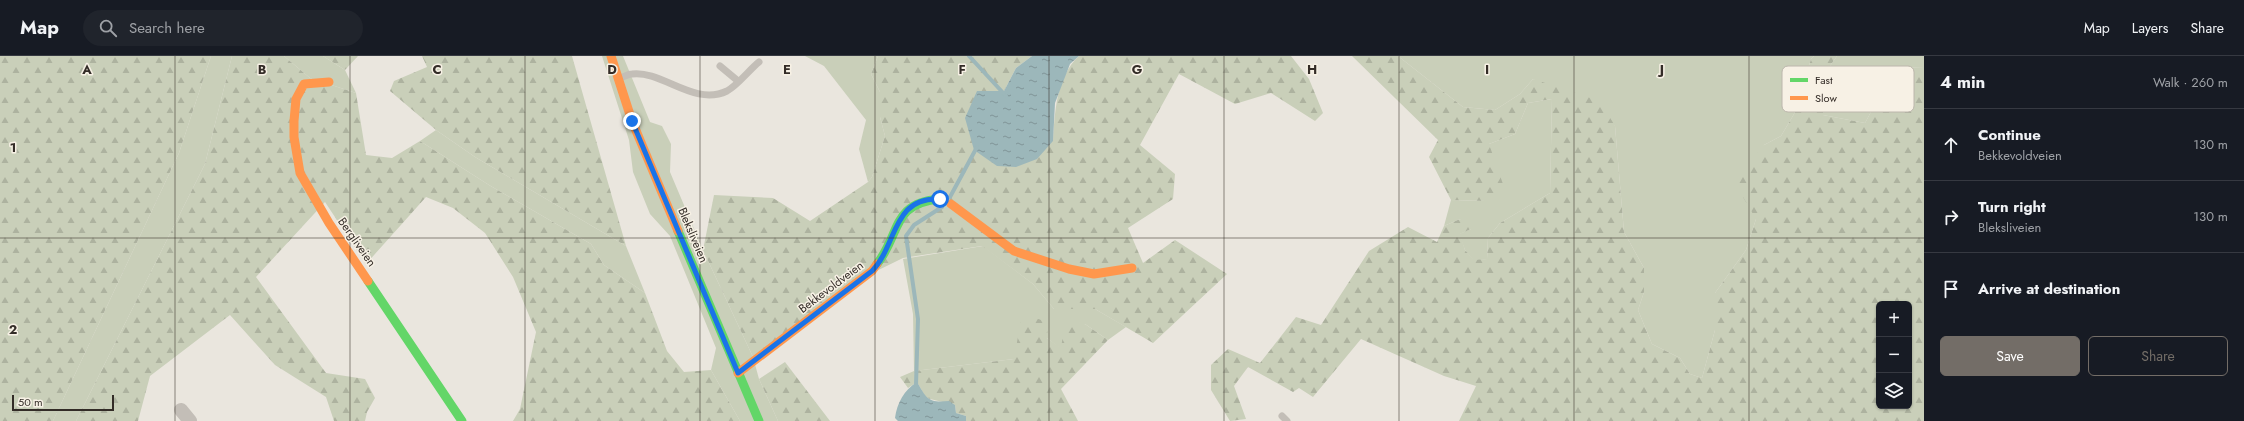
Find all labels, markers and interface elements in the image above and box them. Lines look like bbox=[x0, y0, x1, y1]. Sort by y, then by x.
search box bbox=[83, 10, 363, 46]
text: Map bbox=[20, 14, 59, 41]
icon: search bbox=[97, 17, 119, 39]
text: Search here bbox=[129, 17, 205, 39]
text: Map bbox=[2084, 18, 2110, 38]
text: Layers bbox=[2132, 18, 2168, 38]
text: Share bbox=[2190, 18, 2224, 38]
text: A bbox=[81, 60, 92, 79]
text: B bbox=[258, 60, 267, 79]
text: C bbox=[432, 60, 442, 79]
text: D bbox=[607, 60, 617, 79]
text: E bbox=[783, 60, 791, 79]
text: F bbox=[958, 60, 966, 79]
text: G bbox=[1132, 60, 1143, 79]
text: H bbox=[1307, 60, 1317, 79]
text: I bbox=[1485, 60, 1489, 79]
text: J bbox=[1657, 60, 1664, 79]
legend bbox=[1782, 66, 1914, 112]
text: 4 min bbox=[1940, 70, 1985, 94]
text: Fast bbox=[1815, 72, 1833, 88]
text: Walk · 260 m bbox=[2153, 73, 2228, 92]
text: Slow bbox=[1815, 90, 1837, 106]
route end bbox=[623, 112, 641, 130]
text: Continue bbox=[1978, 124, 2041, 146]
icon: ahead bbox=[1940, 134, 1962, 156]
text: 130 m bbox=[2193, 135, 2228, 154]
text: 1 bbox=[10, 138, 16, 157]
text: Bekkevoldveien bbox=[1978, 146, 2062, 165]
route start bbox=[931, 190, 949, 208]
text: Turn right bbox=[1978, 196, 2046, 218]
street label: Bleksliveien bbox=[673, 205, 713, 265]
icon: right bbox=[1940, 206, 1962, 228]
text: 130 m bbox=[2193, 207, 2228, 226]
street label: Bergliveien bbox=[333, 214, 381, 270]
text: Bleksliveien bbox=[1978, 218, 2041, 237]
street label: Bekkevoldveien bbox=[795, 257, 867, 317]
icon: arrive bbox=[1940, 278, 1962, 300]
text: Arrive at destination bbox=[1978, 278, 2120, 300]
map controls bbox=[1876, 301, 1912, 409]
button: + bbox=[1876, 301, 1912, 337]
text: 2 bbox=[9, 320, 17, 339]
button: Save bbox=[1940, 336, 2080, 376]
button: Share bbox=[2088, 336, 2228, 376]
button: − bbox=[1876, 337, 1912, 373]
button: layers bbox=[1876, 373, 1912, 409]
scale bar bbox=[12, 393, 114, 412]
text: 50 m bbox=[18, 394, 43, 410]

